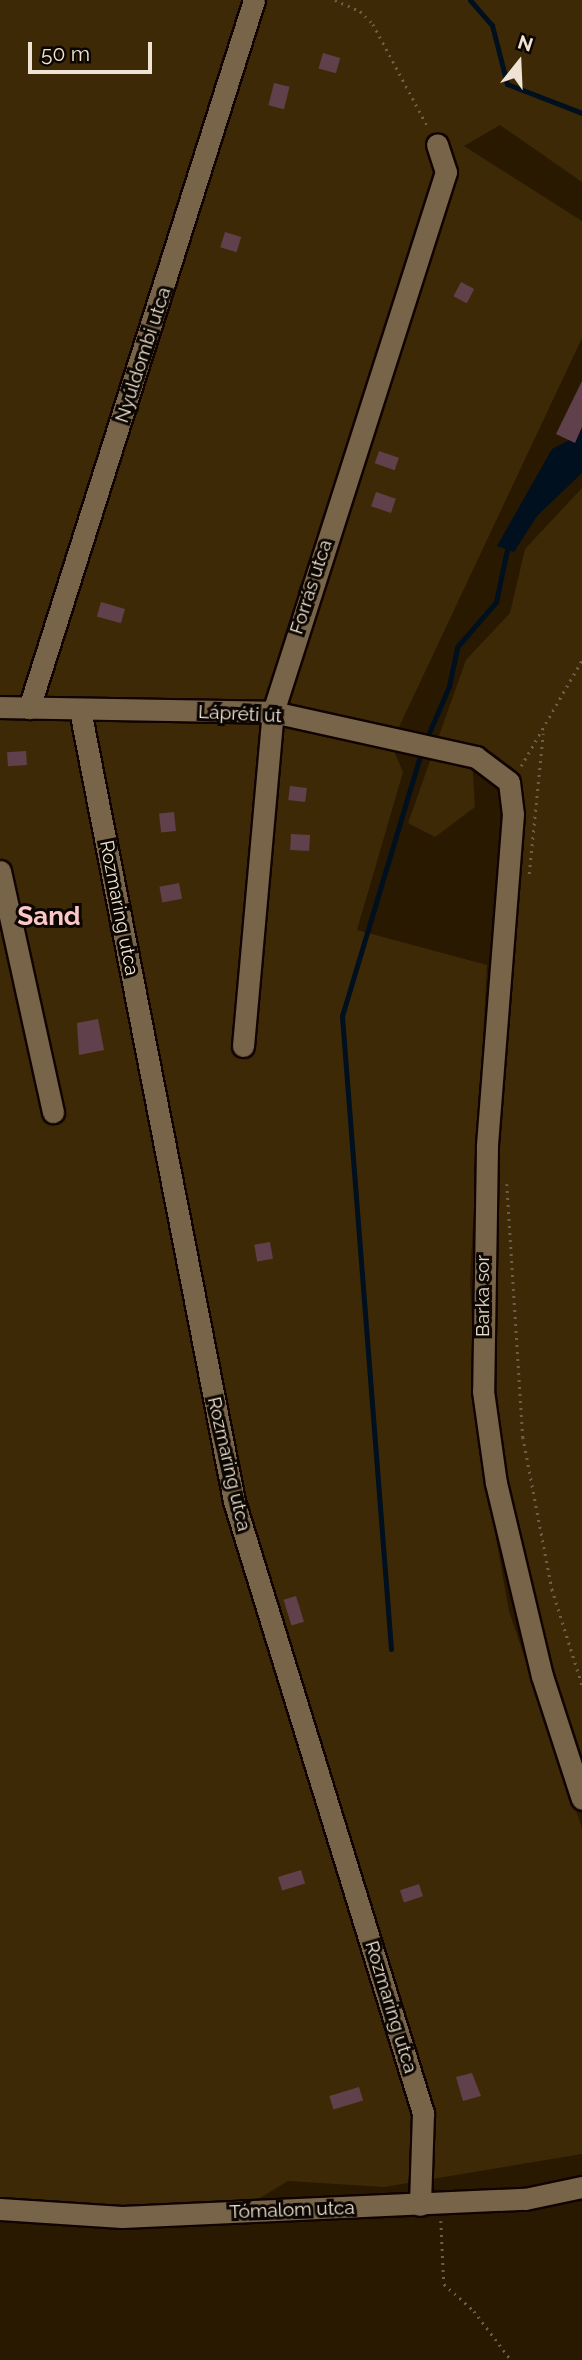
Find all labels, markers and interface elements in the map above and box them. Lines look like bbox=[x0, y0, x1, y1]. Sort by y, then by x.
scale bar bbox=[32, 28, 156, 72]
north arrow bbox=[484, 28, 554, 98]
text: N bbox=[515, 30, 536, 56]
text: 50 m bbox=[41, 41, 90, 66]
street label: Nyúldombi utca bbox=[110, 284, 176, 426]
street label: Forrás utca bbox=[285, 537, 337, 637]
street label: Lápréti út bbox=[198, 700, 282, 728]
street label: Rozmaring utca bbox=[95, 839, 143, 977]
district label: Sand bbox=[17, 901, 81, 933]
street label: Barka sor bbox=[472, 1255, 494, 1337]
street label: Rozmaring utca bbox=[202, 1395, 256, 1533]
street label: Rozmaring utca bbox=[360, 1938, 422, 2076]
street label: Tómalom utca bbox=[229, 2196, 355, 2224]

